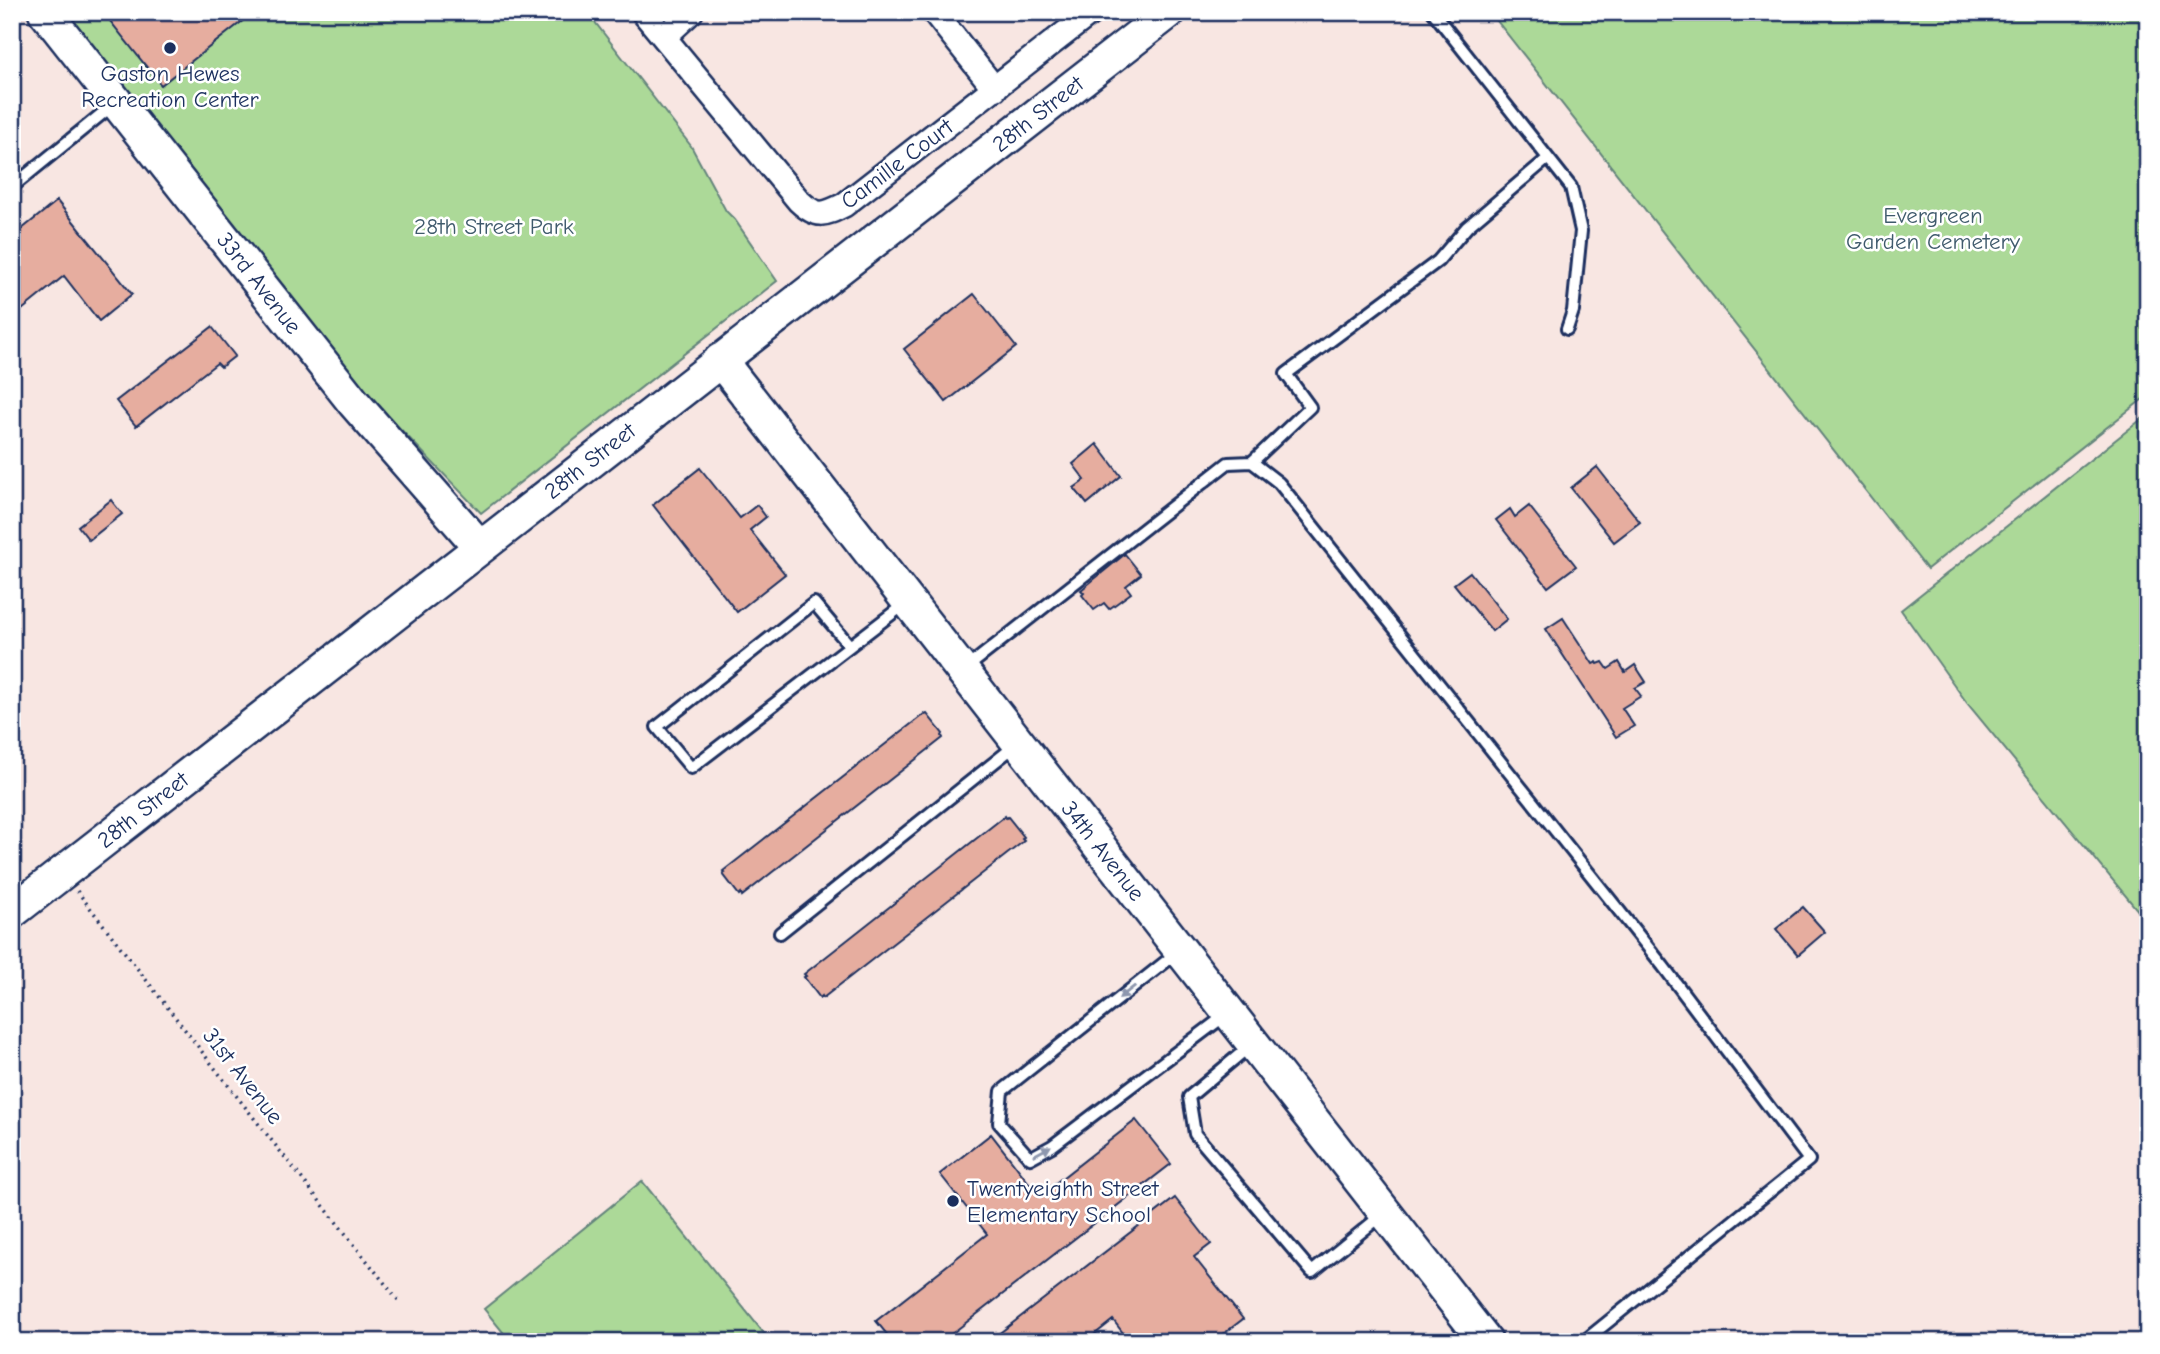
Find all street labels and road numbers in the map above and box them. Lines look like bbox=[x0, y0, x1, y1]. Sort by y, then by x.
street label: 28th Street bbox=[987, 69, 1090, 158]
street label: Camille Court bbox=[836, 112, 959, 215]
street label: 33rd Avenue bbox=[211, 227, 307, 339]
street label: 28th Street bbox=[539, 416, 642, 505]
street label: 28th Street bbox=[92, 765, 195, 854]
street label: 34th Avenue bbox=[1056, 796, 1150, 906]
street label: 31st Avenue bbox=[197, 1023, 289, 1129]

